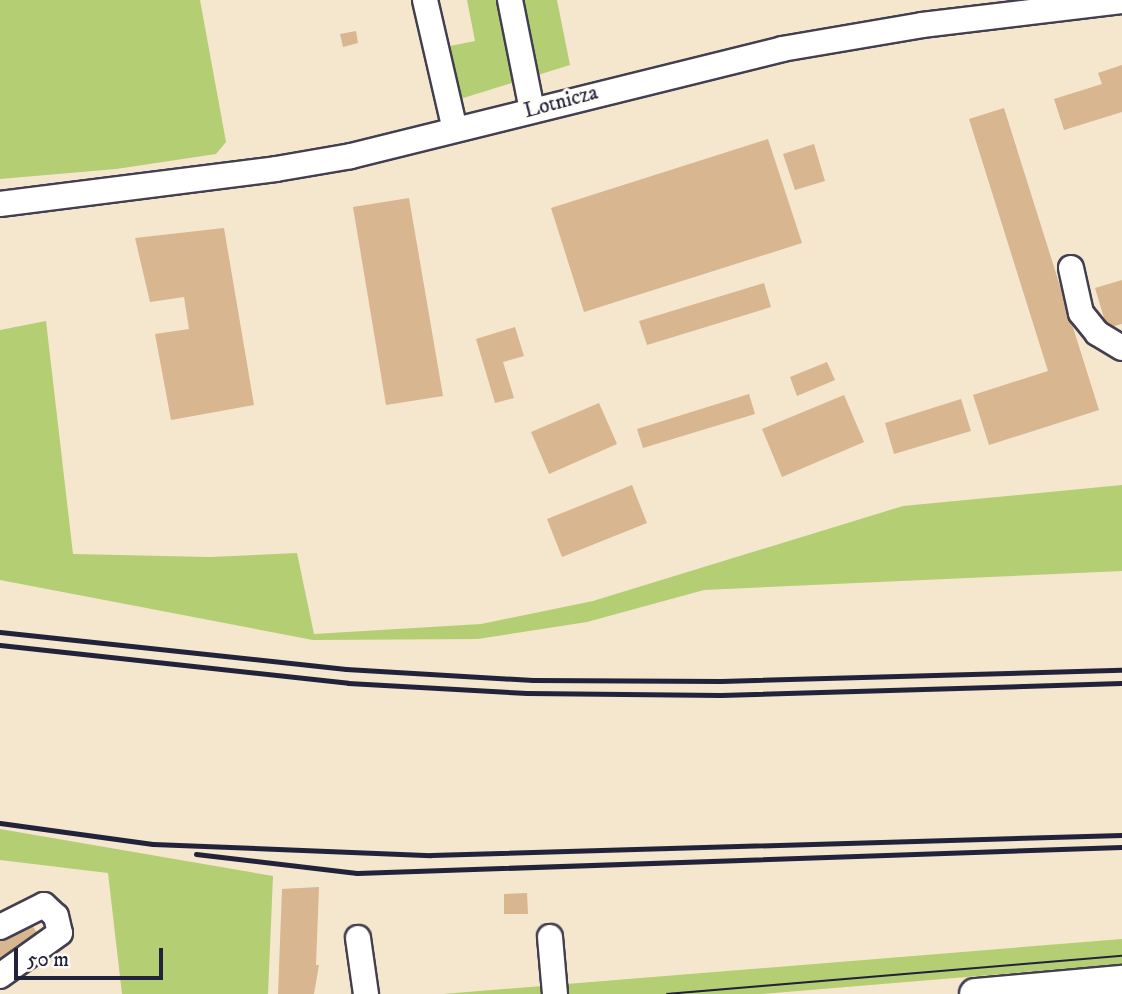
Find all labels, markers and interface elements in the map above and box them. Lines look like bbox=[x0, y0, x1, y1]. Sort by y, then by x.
street label: Lotnicza bbox=[521, 80, 601, 124]
scale bar bbox=[18, 934, 166, 978]
text: 50 m bbox=[27, 947, 69, 973]

